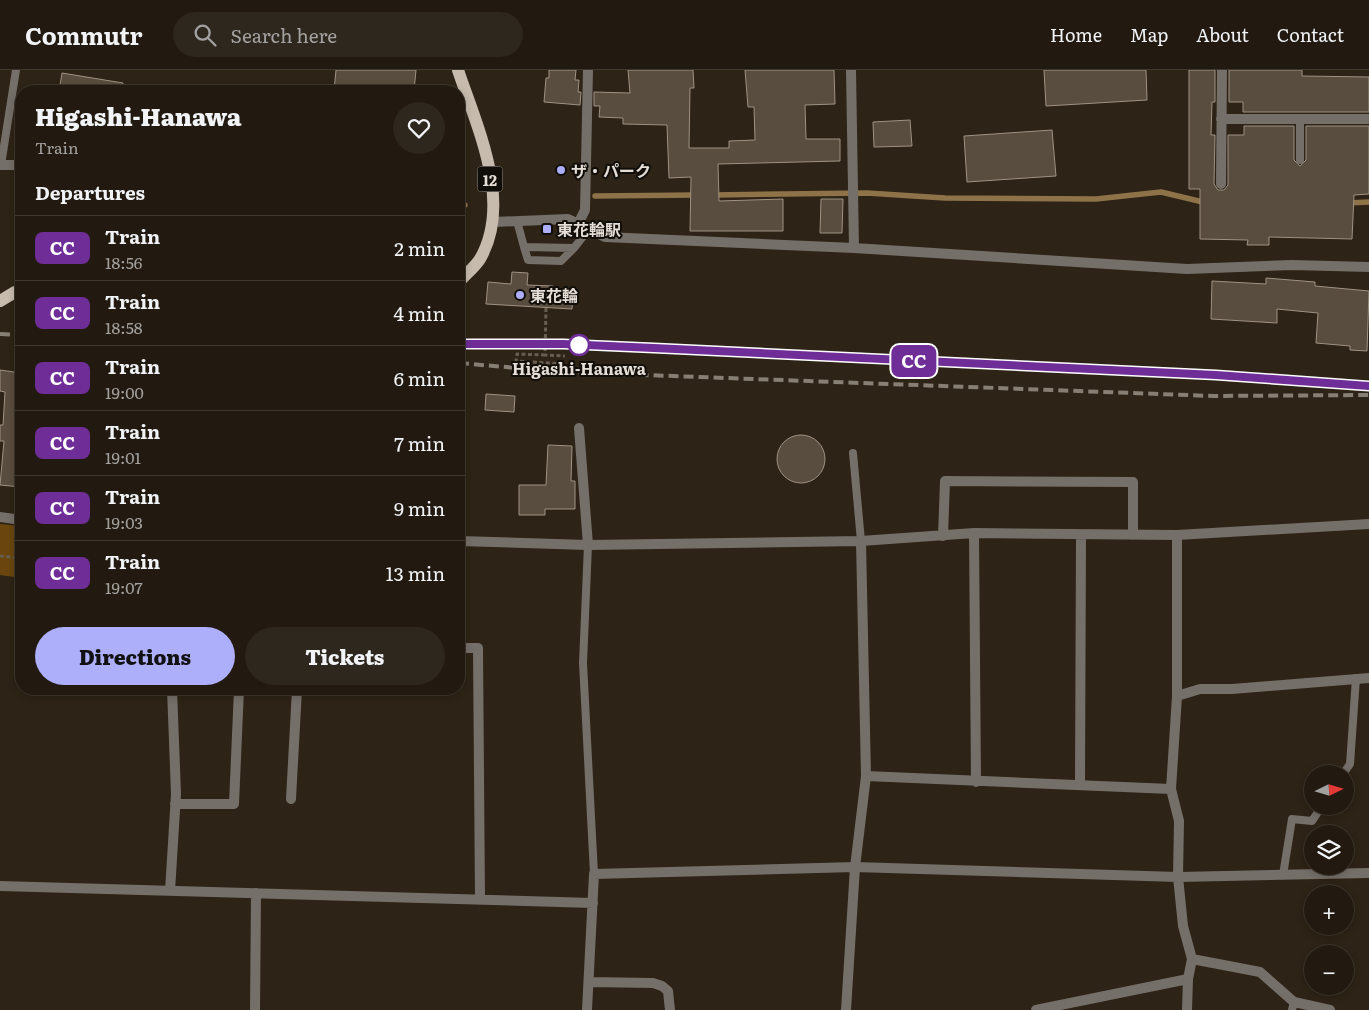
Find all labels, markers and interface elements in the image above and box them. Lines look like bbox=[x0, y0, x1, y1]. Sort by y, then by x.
search box bbox=[173, 12, 523, 57]
text: Commutr bbox=[25, 17, 143, 52]
icon: search bbox=[191, 21, 219, 49]
text: Search here bbox=[231, 21, 337, 49]
text: Home bbox=[1050, 21, 1102, 48]
text: Map bbox=[1130, 21, 1168, 48]
text: About bbox=[1196, 21, 1249, 48]
text: Contact bbox=[1277, 21, 1344, 48]
text: Higashi-Hanawa bbox=[35, 98, 242, 133]
button: heart bbox=[393, 102, 445, 154]
text: Train bbox=[35, 135, 79, 159]
place label: ザ・パーク bbox=[571, 158, 651, 182]
marker: ザ・パーク bbox=[555, 164, 567, 176]
road number: 12 bbox=[478, 166, 502, 192]
text: Departures bbox=[35, 178, 145, 206]
place label: 東花輪駅 bbox=[557, 217, 621, 241]
text: Train bbox=[105, 222, 160, 250]
marker: 東花輪駅 bbox=[541, 223, 553, 235]
text: CC bbox=[50, 234, 75, 261]
text: 2 min bbox=[394, 234, 445, 262]
text: 18:56 bbox=[105, 250, 142, 274]
place label: 東花輪 bbox=[530, 283, 578, 307]
text: Train bbox=[105, 287, 160, 315]
marker: 東花輪 bbox=[514, 289, 526, 301]
text: CC bbox=[50, 299, 75, 326]
text: 4 min bbox=[393, 299, 445, 327]
text: 18:58 bbox=[105, 315, 143, 339]
marker: Higashi-Hanawa bbox=[568, 334, 590, 356]
line badge: CC bbox=[892, 345, 936, 377]
text: CC bbox=[901, 347, 927, 374]
text: Train bbox=[105, 352, 160, 380]
place label: Higashi-Hanawa bbox=[512, 356, 647, 380]
text: CC bbox=[50, 364, 75, 391]
text: 6 min bbox=[394, 364, 445, 392]
text: 19:00 bbox=[105, 380, 144, 404]
text: Train bbox=[105, 417, 160, 445]
text: CC bbox=[50, 429, 75, 456]
text: 7 min bbox=[394, 429, 445, 457]
text: 19:01 bbox=[105, 445, 141, 469]
text: Train bbox=[105, 482, 160, 510]
text: CC bbox=[50, 494, 75, 521]
text: 9 min bbox=[394, 494, 445, 522]
text: 19:03 bbox=[105, 510, 143, 534]
text: Train bbox=[105, 547, 160, 575]
text: CC bbox=[50, 559, 75, 586]
text: 13 min bbox=[386, 559, 445, 587]
text: 19:07 bbox=[105, 575, 143, 599]
button: Directions bbox=[35, 627, 235, 685]
button: Tickets bbox=[245, 627, 445, 685]
north arrow bbox=[1304, 765, 1354, 815]
map controls bbox=[1304, 765, 1354, 995]
button: layers bbox=[1304, 825, 1354, 875]
button: + bbox=[1304, 885, 1354, 935]
button: − bbox=[1304, 945, 1354, 995]

